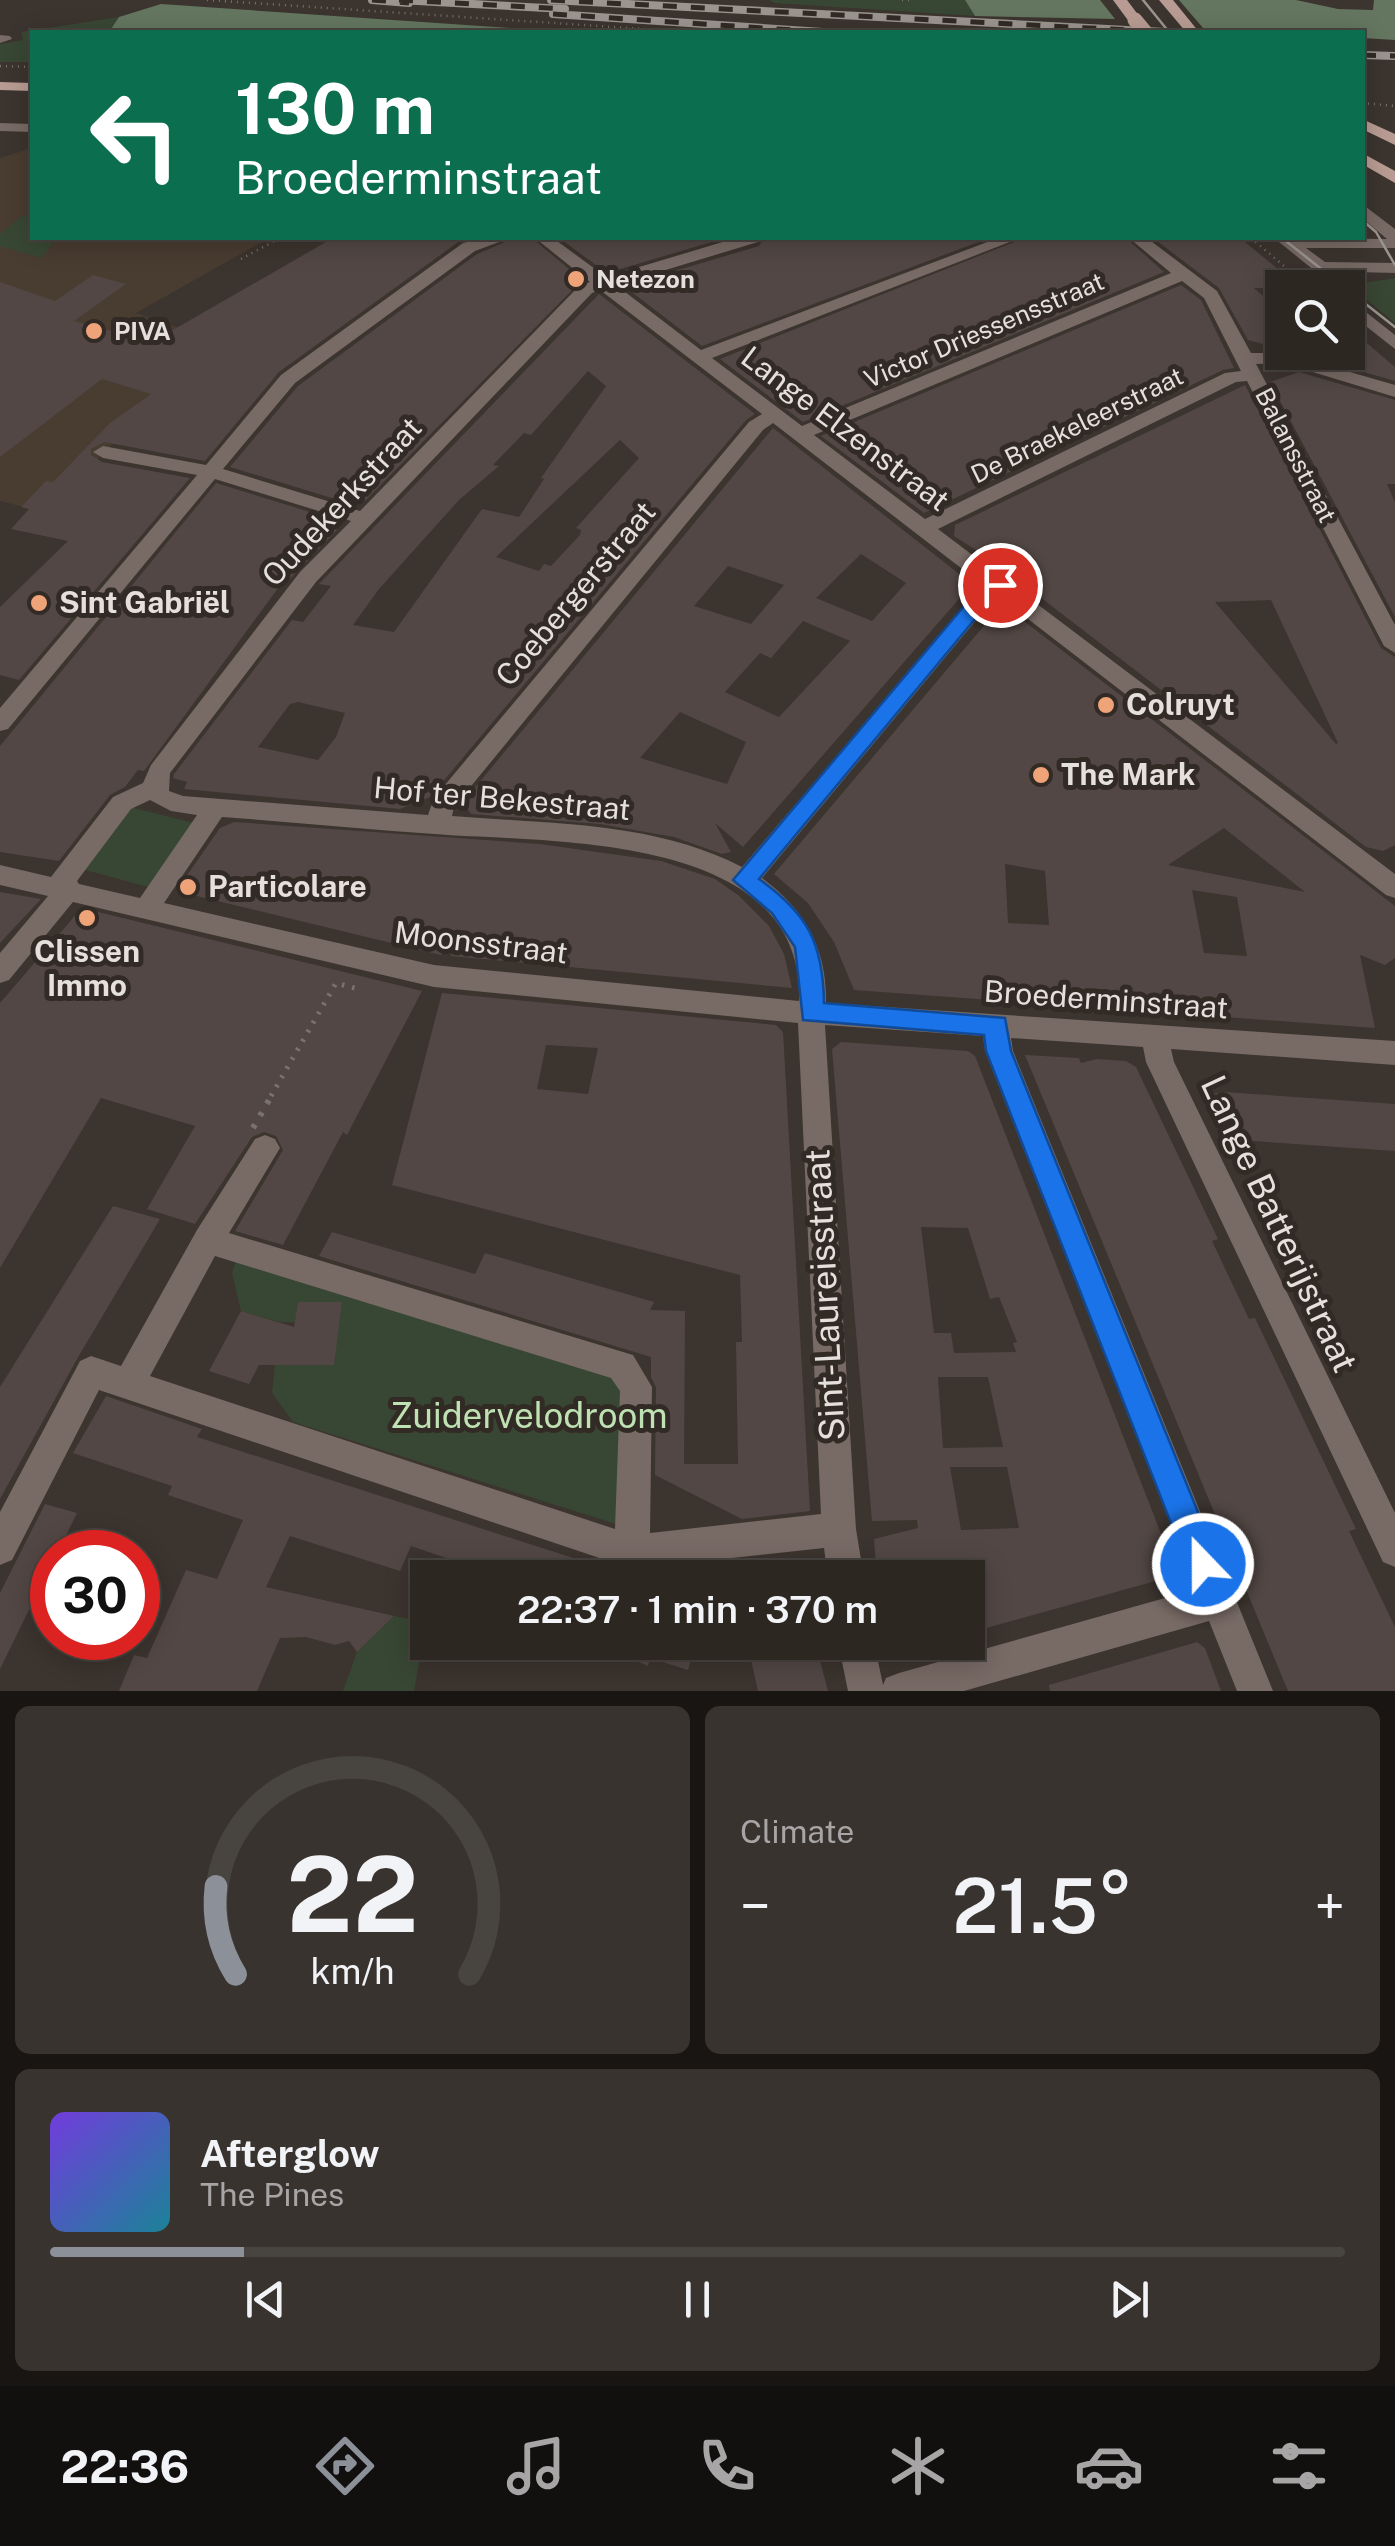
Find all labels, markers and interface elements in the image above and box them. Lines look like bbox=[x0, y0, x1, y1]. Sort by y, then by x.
text: 130 m bbox=[235, 67, 435, 150]
icon: left bbox=[70, 70, 200, 200]
text: Broederminstraat bbox=[235, 151, 602, 204]
place label: Netezon bbox=[596, 264, 695, 294]
street label: Victor Driessensstraat bbox=[860, 266, 1108, 394]
marker: Netezon bbox=[565, 268, 587, 290]
map controls bbox=[1265, 270, 1365, 370]
button: search bbox=[1265, 270, 1365, 370]
place label: PIVA bbox=[114, 316, 171, 346]
marker: PIVA bbox=[83, 320, 105, 342]
street label: Lange Elzenstraat bbox=[735, 338, 957, 518]
street label: De Braekeleerstraat bbox=[966, 361, 1188, 489]
street label: Balansstraat bbox=[1249, 383, 1343, 527]
street label: Oudekerkstraat bbox=[254, 409, 429, 593]
street label: Coebergerstraat bbox=[488, 494, 663, 693]
pin bbox=[958, 543, 1043, 628]
icon: arrive bbox=[973, 558, 1028, 613]
place label: Sint Gabriël bbox=[59, 584, 230, 620]
marker: Sint Gabriël bbox=[28, 592, 50, 614]
place label: Colruyt bbox=[1126, 686, 1235, 722]
marker: Colruyt bbox=[1095, 694, 1117, 716]
place label: The Mark bbox=[1061, 756, 1195, 792]
marker: The Mark bbox=[1030, 764, 1052, 786]
street label: Hof ter Bekestraat bbox=[372, 769, 632, 827]
place label: Particolare bbox=[208, 868, 367, 904]
marker: Particolare bbox=[177, 876, 199, 898]
marker: Clissen Immo bbox=[76, 907, 98, 929]
street label: Moonsstraat bbox=[392, 914, 570, 971]
place label: Clissen Immo bbox=[34, 933, 140, 1003]
street label: Broederminstraat bbox=[983, 973, 1229, 1025]
street label: Lange Batterijstraat bbox=[1193, 1069, 1366, 1379]
street label: Sint-Laureisstraat bbox=[796, 1148, 853, 1442]
park label: Zuidervelodroom bbox=[390, 1395, 668, 1436]
position arrow bbox=[1151, 1512, 1255, 1616]
speed limit sign: 30 bbox=[30, 1530, 160, 1660]
text: 22:37 · 1 min · 370 m bbox=[517, 1587, 878, 1632]
text: Climate bbox=[740, 1813, 854, 1850]
text: 22 bbox=[286, 1833, 419, 1955]
text: 21.5° bbox=[952, 1862, 1133, 1950]
text: − bbox=[740, 1874, 771, 1938]
text: + bbox=[1314, 1874, 1345, 1938]
text: km/h bbox=[310, 1950, 395, 1992]
text: Afterglow bbox=[200, 2131, 380, 2176]
text: The Pines bbox=[200, 2176, 344, 2213]
icon: previous bbox=[238, 2272, 293, 2327]
icon: pause bbox=[670, 2272, 725, 2327]
icon: next bbox=[1102, 2272, 1157, 2327]
icon: directions bbox=[310, 2431, 380, 2501]
icon: music bbox=[501, 2431, 571, 2501]
icon: phone bbox=[692, 2431, 762, 2501]
icon: climate bbox=[883, 2431, 953, 2501]
icon: car bbox=[1074, 2431, 1144, 2501]
icon: filters bbox=[1264, 2431, 1334, 2501]
text: 22:36 bbox=[60, 2440, 189, 2493]

